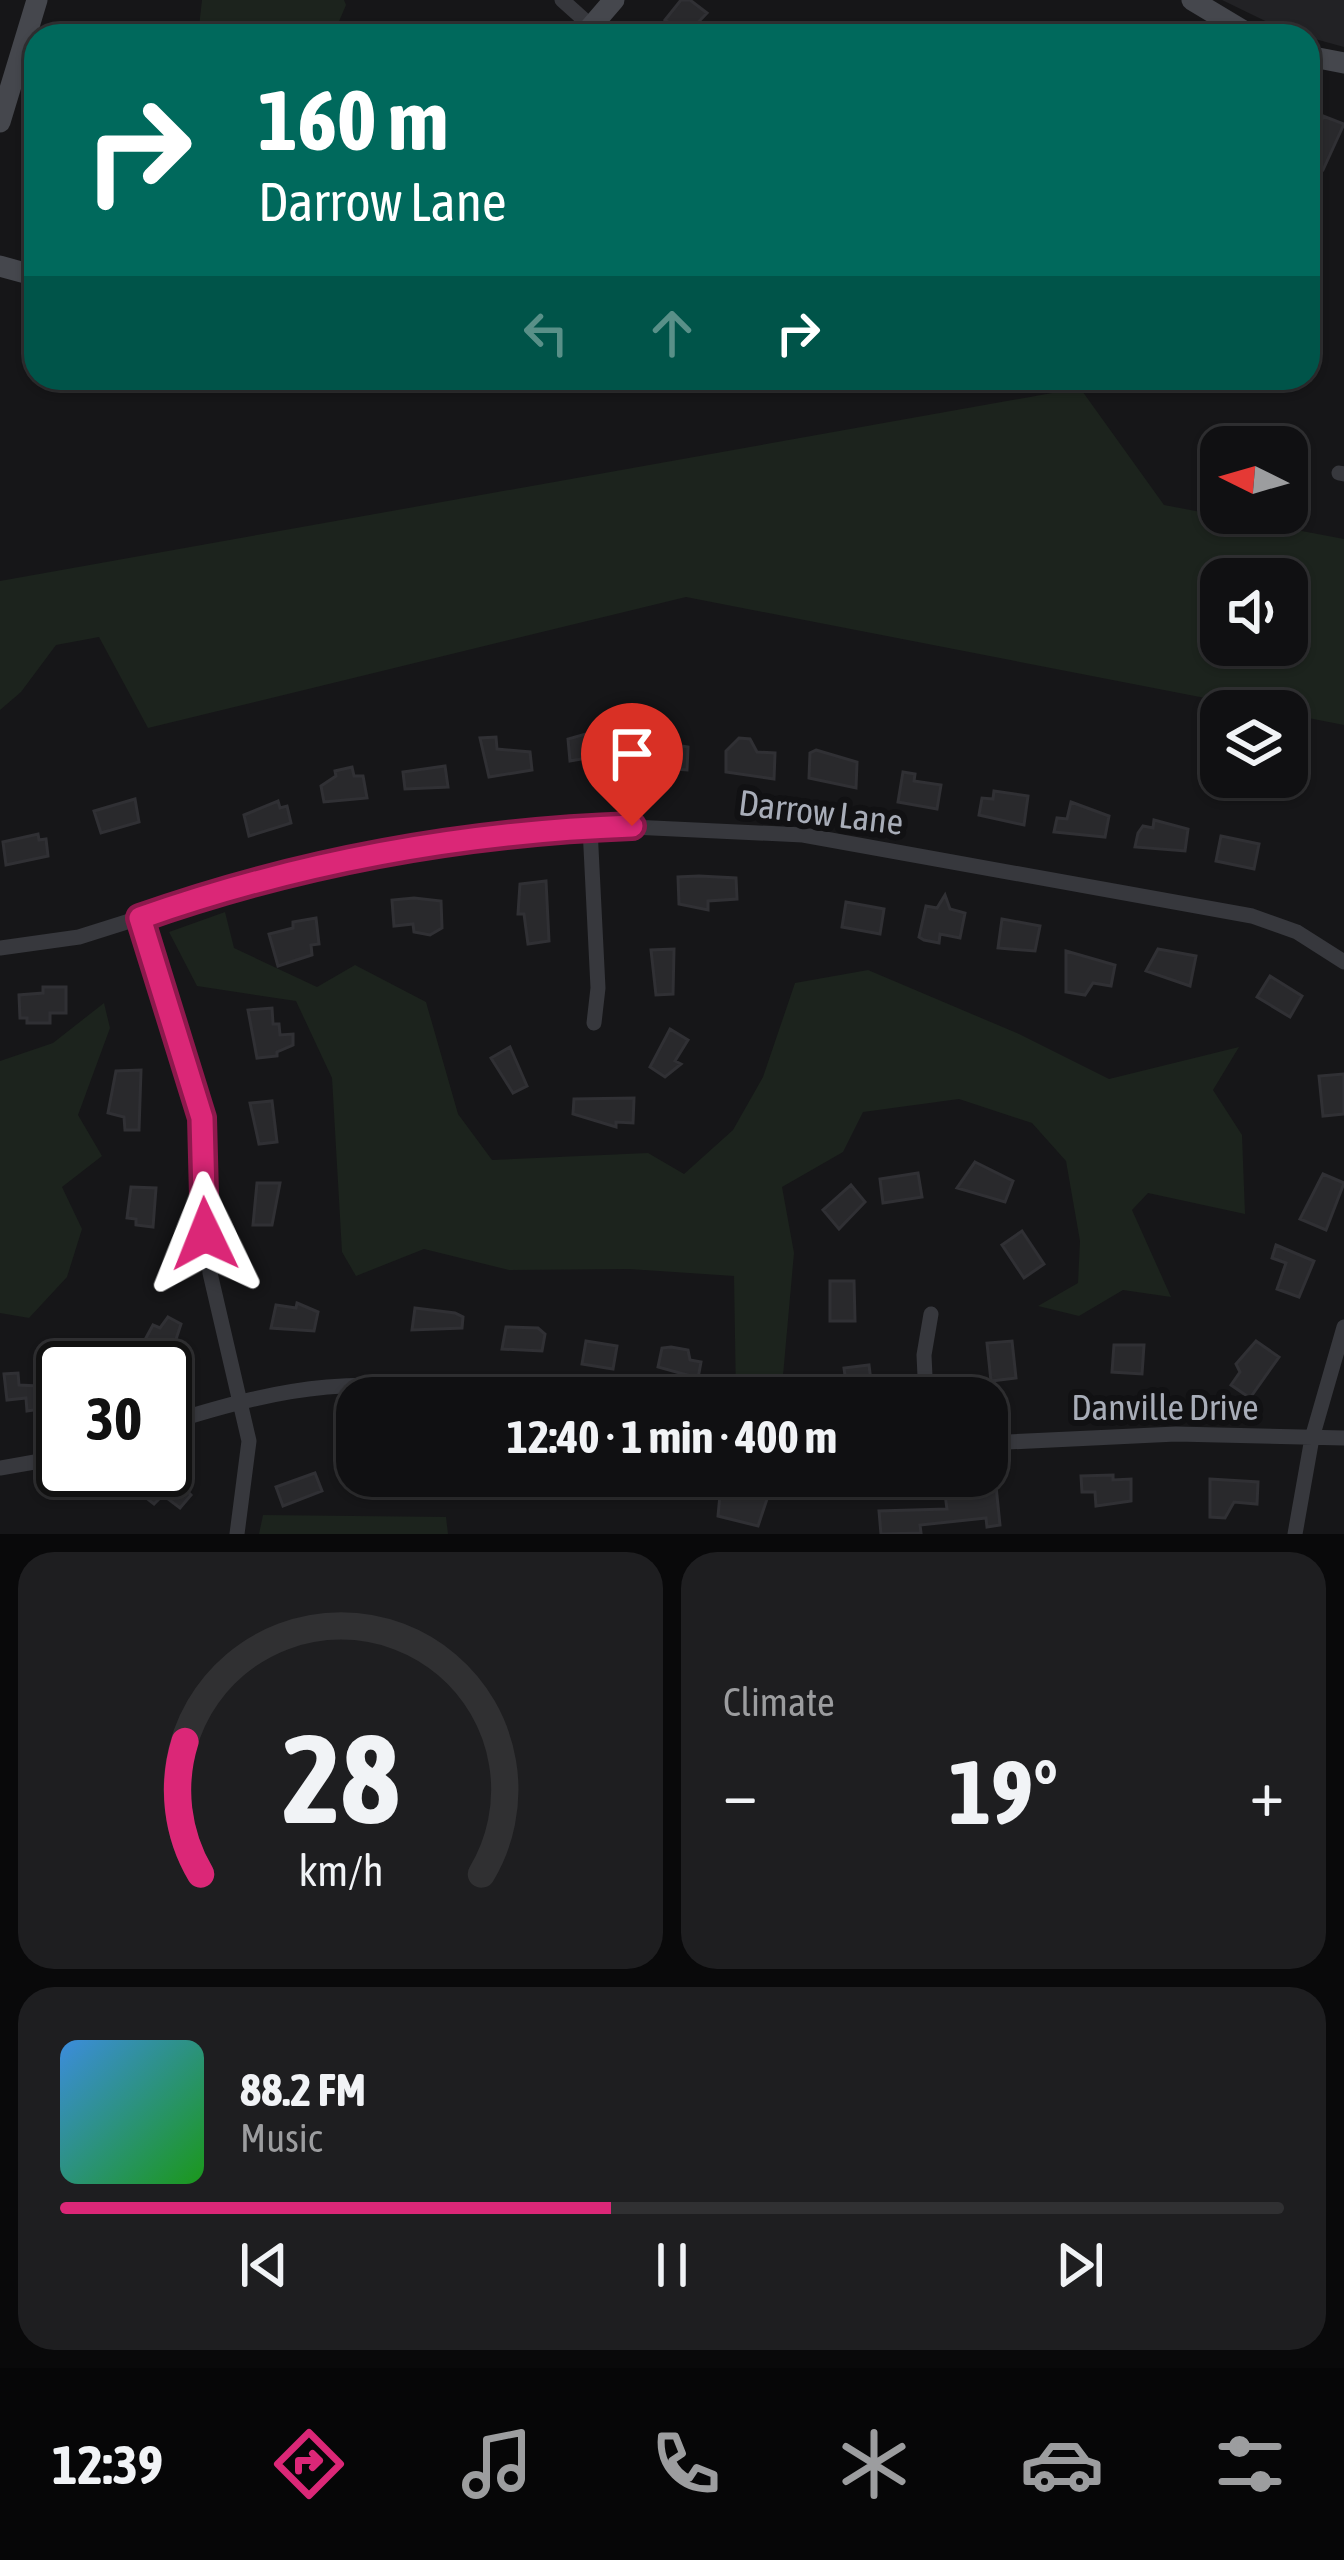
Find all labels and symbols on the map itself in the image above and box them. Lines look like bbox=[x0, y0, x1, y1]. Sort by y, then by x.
north arrow bbox=[1200, 426, 1308, 534]
pin bbox=[581, 703, 683, 826]
street label: Darrow Lane bbox=[736, 781, 906, 843]
position arrow bbox=[142, 1171, 268, 1297]
speed limit sign: 30 bbox=[36, 1341, 192, 1497]
street label: Danville Drive bbox=[1071, 1386, 1259, 1428]

